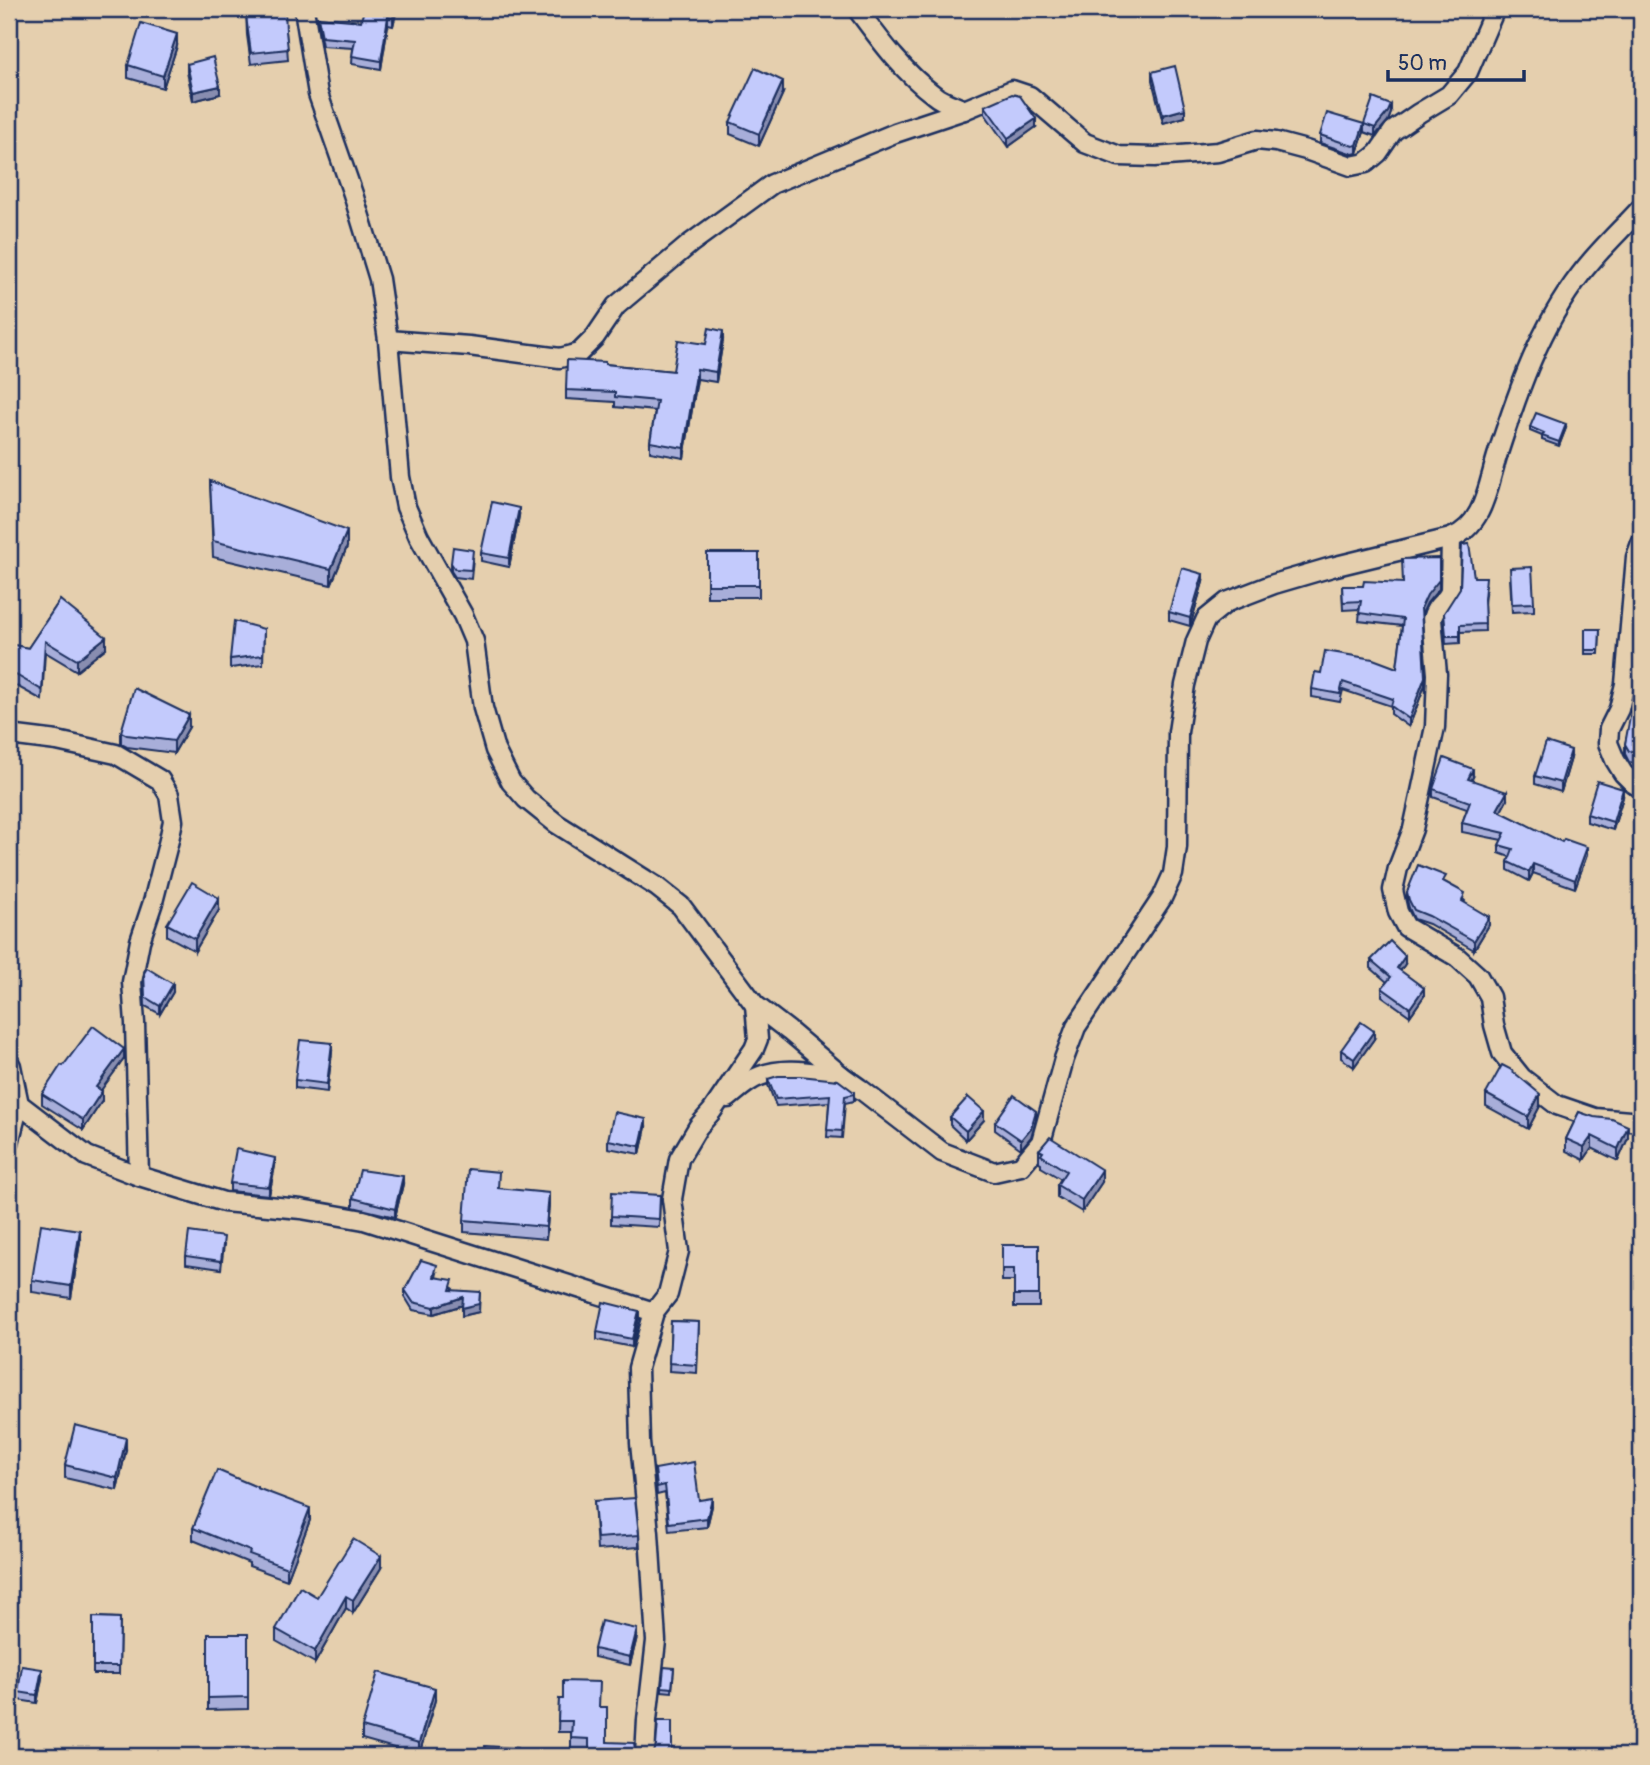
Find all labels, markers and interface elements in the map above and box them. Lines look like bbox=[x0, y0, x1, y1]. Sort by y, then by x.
scale bar bbox=[1388, 38, 1524, 82]
text: 50 m bbox=[1398, 50, 1447, 77]

